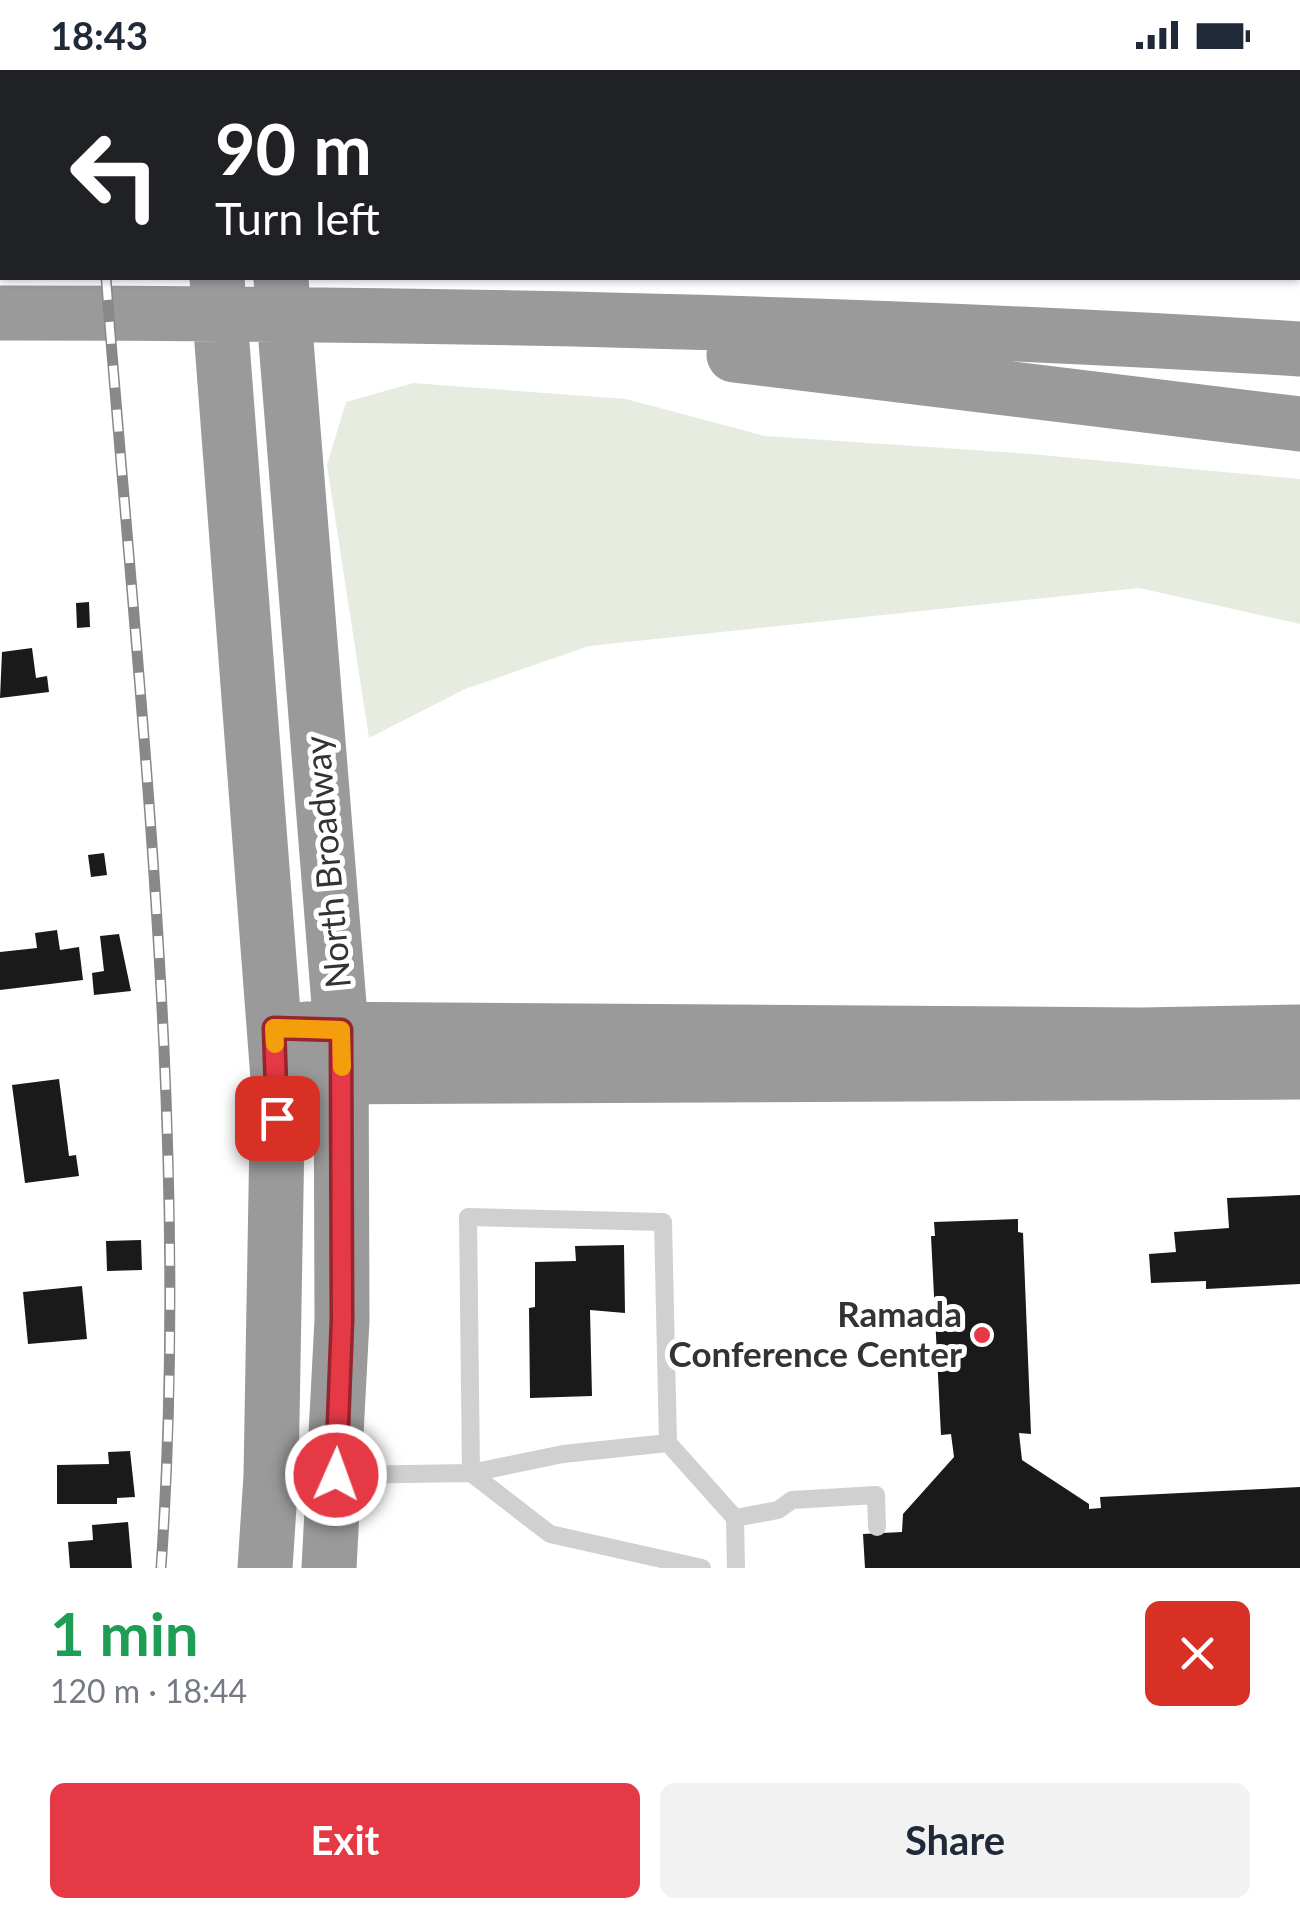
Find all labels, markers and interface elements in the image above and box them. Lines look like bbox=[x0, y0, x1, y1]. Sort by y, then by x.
text: 18:43 bbox=[50, 12, 148, 58]
text: 90 m bbox=[215, 106, 372, 190]
icon: left bbox=[50, 110, 180, 240]
text: Turn left bbox=[215, 191, 380, 245]
street label: North Broadway bbox=[294, 734, 358, 990]
pin bbox=[235, 1076, 320, 1161]
icon: arrive bbox=[250, 1091, 305, 1146]
place label: Ramada Conference Center bbox=[669, 1292, 962, 1374]
marker: Ramada Conference Center bbox=[971, 1324, 993, 1346]
position arrow bbox=[284, 1423, 388, 1527]
text: 1 min bbox=[50, 1597, 199, 1669]
button: close bbox=[1145, 1601, 1250, 1706]
text: 120 m · 18:44 bbox=[50, 1671, 247, 1710]
button: Exit bbox=[50, 1783, 640, 1898]
button: Share bbox=[660, 1783, 1250, 1898]

